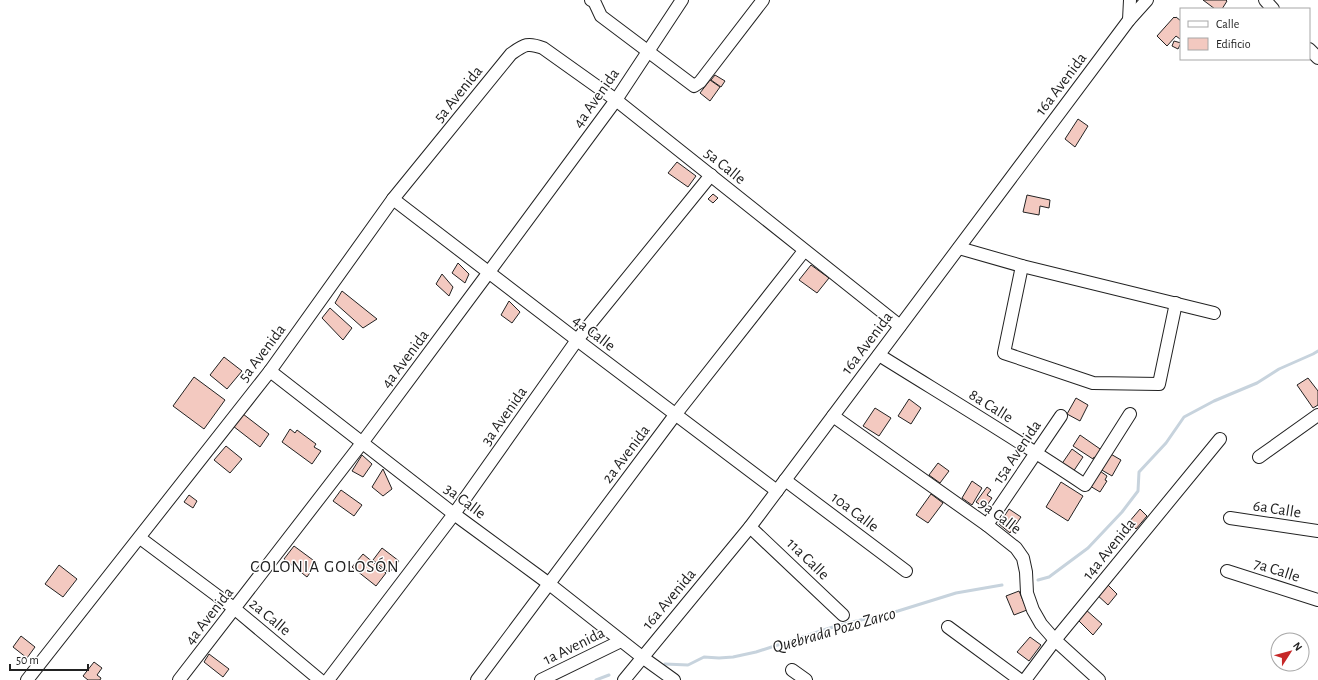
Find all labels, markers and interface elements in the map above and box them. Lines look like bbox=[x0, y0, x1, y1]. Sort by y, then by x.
legend bbox=[1180, 8, 1310, 60]
text: Calle bbox=[1216, 18, 1239, 30]
text: Edificio bbox=[1216, 38, 1251, 50]
street label: 16a Avenida bbox=[1032, 50, 1090, 118]
street label: 5a Avenida bbox=[431, 63, 485, 125]
street label: 4a Avenida bbox=[570, 65, 622, 131]
street label: 5a Calle bbox=[701, 145, 749, 187]
street label: 16a Avenida bbox=[838, 309, 896, 377]
street label: 4a Calle bbox=[570, 312, 618, 354]
street label: 5a Avenida bbox=[235, 321, 289, 385]
street label: 4a Avenida bbox=[378, 327, 432, 391]
street label: 3a Avenida bbox=[478, 384, 530, 448]
street label: 8a Calle bbox=[966, 386, 1016, 426]
street label: 15a Avenida bbox=[990, 417, 1044, 487]
street label: 2a Avenida bbox=[599, 422, 653, 486]
street label: 3a Calle bbox=[441, 480, 489, 522]
street label: 10a Calle bbox=[828, 489, 882, 535]
street label: 9a Calle bbox=[976, 495, 1024, 537]
street label: 6a Calle bbox=[1252, 497, 1302, 521]
street label: 14a Avenida bbox=[1080, 515, 1138, 583]
street label: 11a Calle bbox=[784, 535, 832, 583]
street label: 7a Calle bbox=[1252, 555, 1302, 585]
district label: COLONIA GOLOSÓN bbox=[250, 557, 400, 575]
street label: 16a Avenida bbox=[639, 566, 699, 632]
street label: 4a Avenida bbox=[182, 584, 236, 648]
street label: 2a Calle bbox=[246, 595, 294, 639]
water label: Quebrada Pozo Zarco bbox=[770, 604, 898, 657]
street label: 1a Avenida bbox=[541, 624, 607, 668]
north arrow bbox=[1270, 632, 1310, 672]
text: N bbox=[1291, 640, 1304, 653]
scale bar bbox=[10, 646, 88, 672]
text: 50 m bbox=[16, 654, 39, 666]

